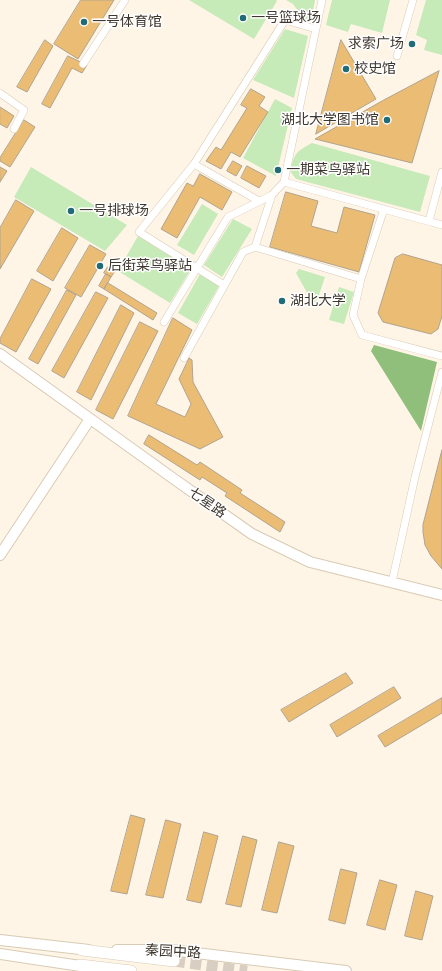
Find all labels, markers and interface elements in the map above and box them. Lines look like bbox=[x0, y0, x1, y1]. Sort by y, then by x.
place label: 一号篮球场 bbox=[251, 10, 321, 26]
marker: 一号篮球场 bbox=[238, 13, 248, 23]
place label: 一号体育馆 bbox=[92, 14, 162, 30]
marker: 一号体育馆 bbox=[79, 17, 89, 27]
place label: 求索广场 bbox=[348, 36, 404, 52]
marker: 求索广场 bbox=[407, 39, 417, 49]
place label: 校史馆 bbox=[354, 61, 396, 77]
marker: 校史馆 bbox=[341, 64, 351, 74]
place label: 湖北大学图书馆 bbox=[281, 112, 379, 128]
marker: 湖北大学图书馆 bbox=[382, 115, 392, 125]
place label: 一期菜鸟驿站 bbox=[286, 162, 370, 178]
marker: 一期菜鸟驿站 bbox=[273, 165, 283, 175]
place label: 一号排球场 bbox=[79, 203, 149, 219]
marker: 一号排球场 bbox=[66, 206, 76, 216]
place label: 后街菜鸟驿站 bbox=[108, 258, 192, 274]
marker: 后街菜鸟驿站 bbox=[95, 261, 105, 271]
place label: 湖北大学 bbox=[290, 293, 346, 309]
marker: 湖北大学 bbox=[277, 296, 287, 306]
street label: 七星路 bbox=[185, 484, 229, 522]
street label: 秦园中路 bbox=[145, 942, 201, 962]

